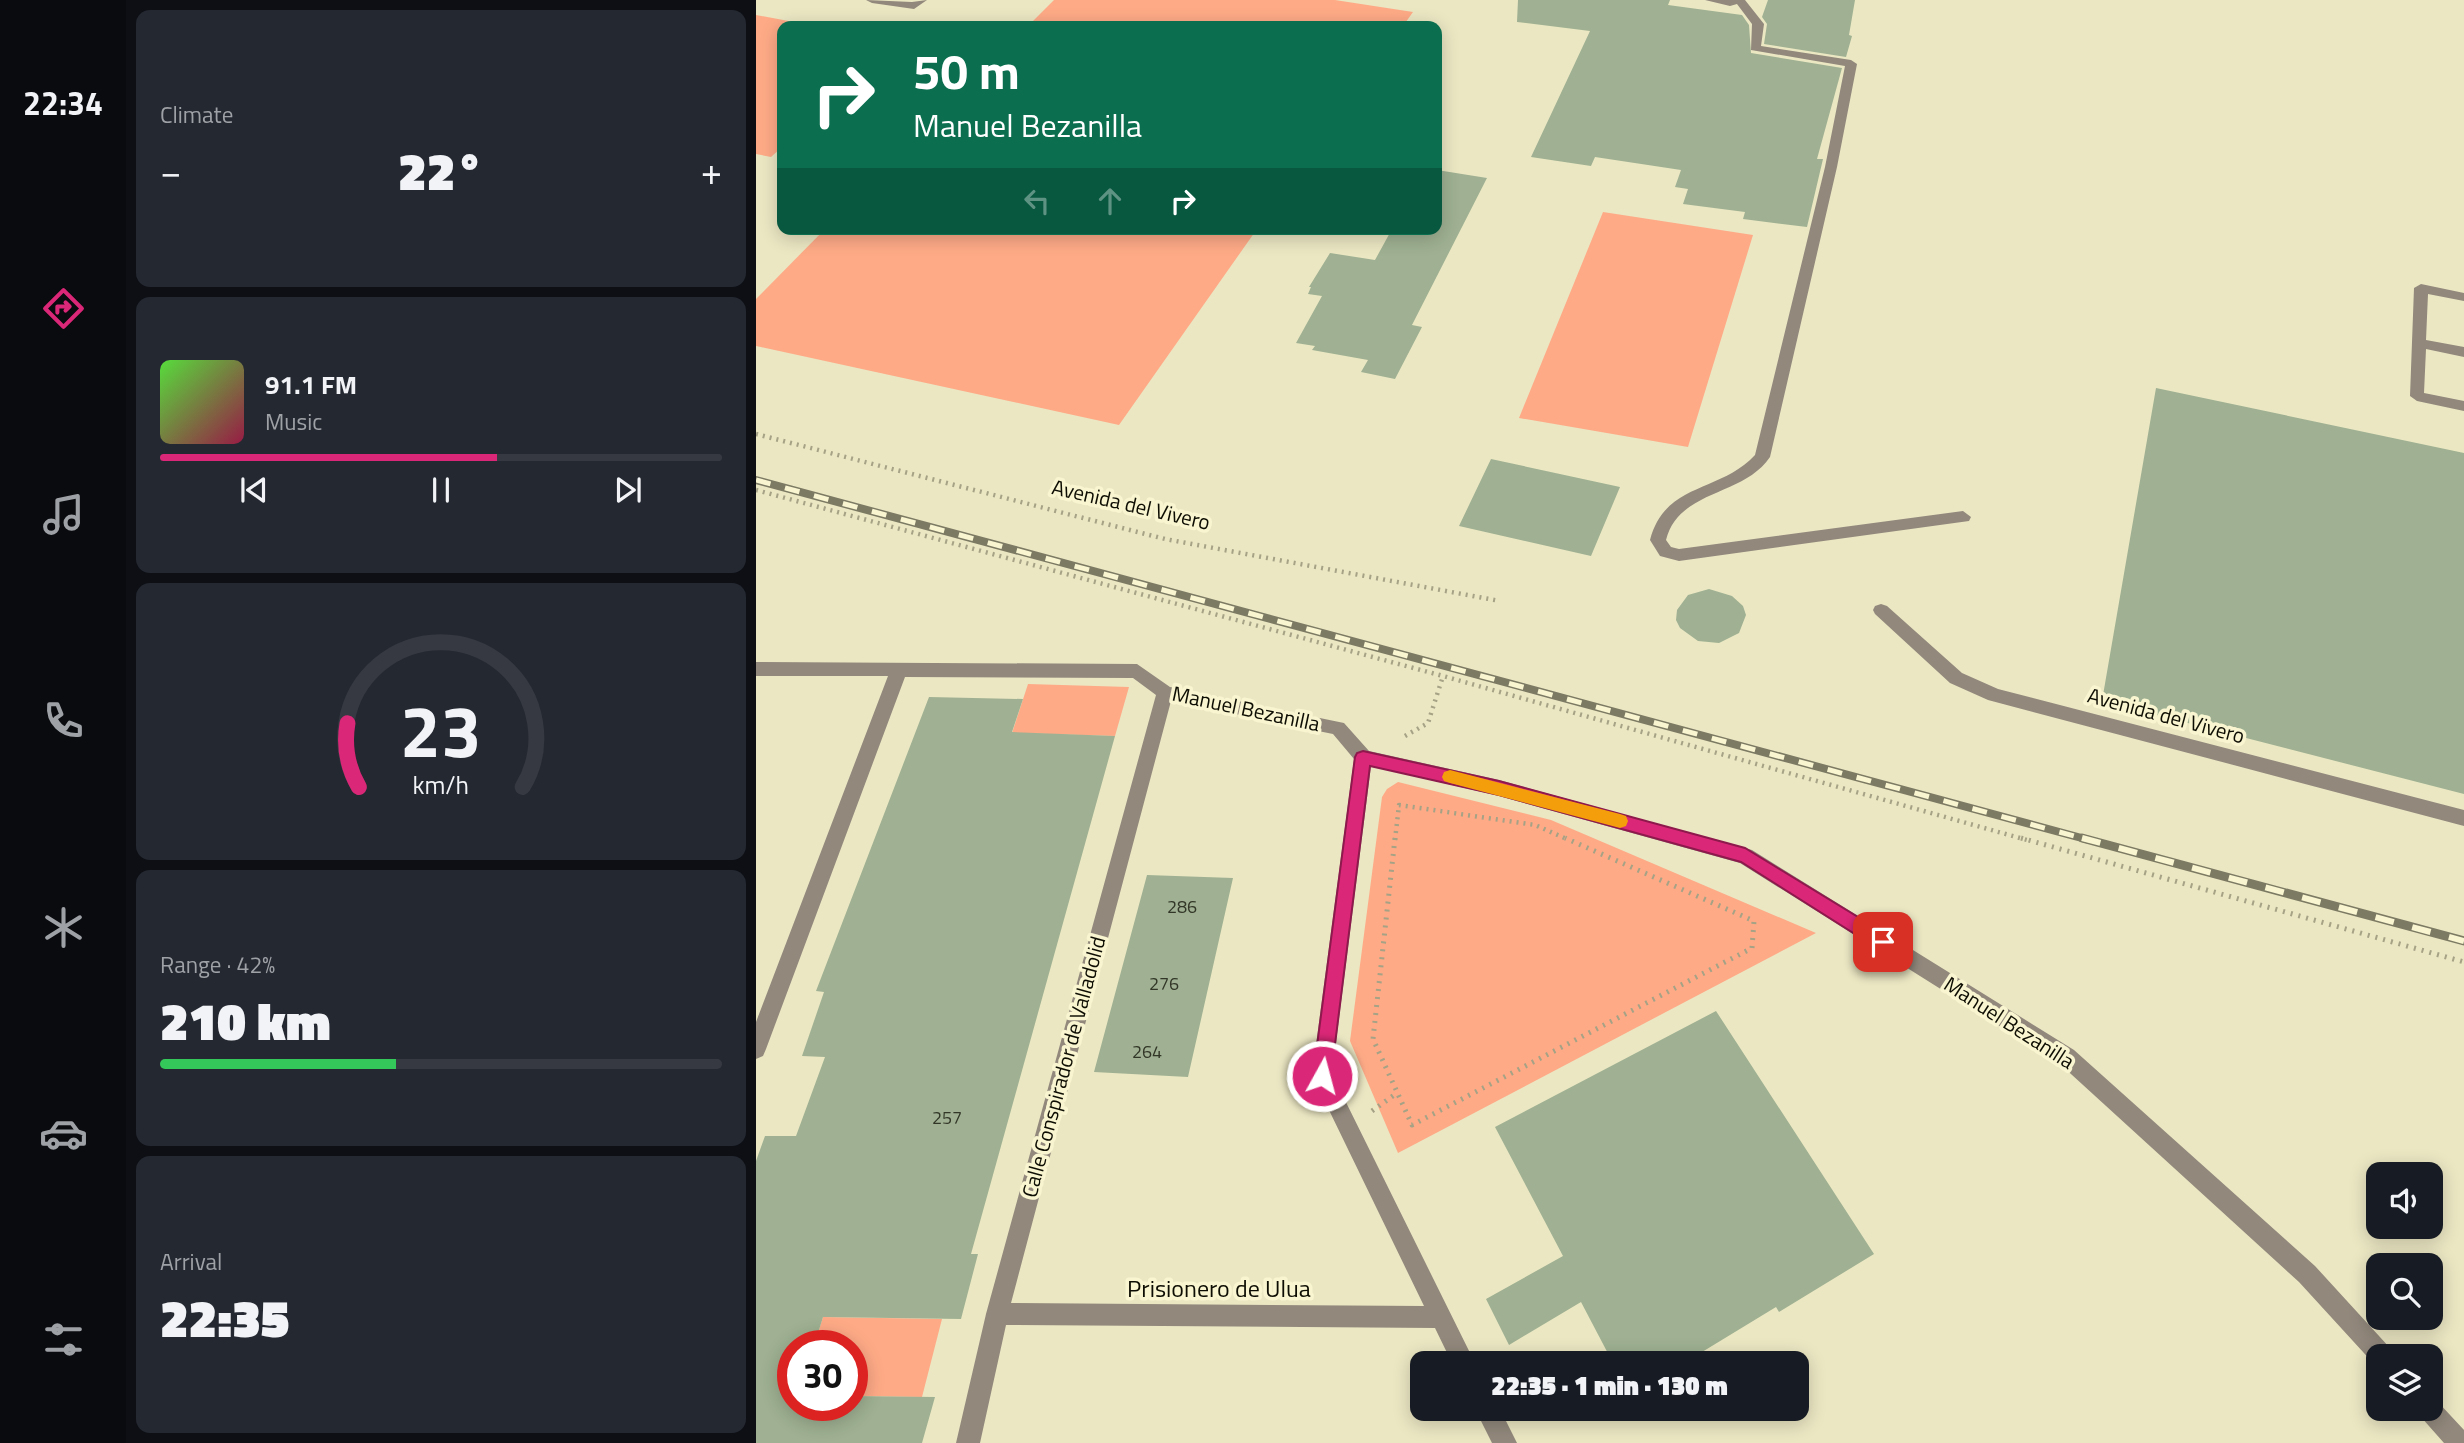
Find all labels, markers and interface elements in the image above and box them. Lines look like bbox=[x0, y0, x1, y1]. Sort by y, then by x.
text: 50 m bbox=[913, 33, 1020, 108]
icon: right bbox=[798, 49, 889, 140]
text: 22:34 bbox=[23, 79, 103, 127]
text: Climate bbox=[160, 97, 233, 132]
text: Manuel Bezanilla bbox=[913, 101, 1142, 149]
text: 22° bbox=[398, 131, 484, 210]
text: − bbox=[160, 142, 181, 200]
text: + bbox=[701, 142, 722, 200]
icon: left bbox=[1018, 182, 1056, 220]
icon: ahead bbox=[1091, 182, 1129, 220]
icon: right bbox=[1164, 182, 1202, 220]
icon: directions bbox=[39, 284, 88, 333]
text: 91.1 FM bbox=[265, 365, 357, 404]
text: Music bbox=[265, 404, 322, 439]
street label: Avenida del Vivero bbox=[1049, 470, 1213, 538]
icon: previous bbox=[235, 471, 273, 509]
icon: pause bbox=[422, 471, 460, 509]
icon: next bbox=[609, 471, 647, 509]
icon: music bbox=[39, 490, 88, 539]
text: 23 bbox=[400, 676, 482, 786]
street label: Manuel Bezanilla bbox=[1169, 677, 1324, 739]
street label: Avenida del Vivero bbox=[2084, 679, 2248, 751]
icon: phone bbox=[39, 696, 88, 745]
text: km/h bbox=[413, 766, 469, 804]
house number: 286 bbox=[1167, 893, 1197, 920]
icon: climate bbox=[39, 903, 88, 952]
pin bbox=[1853, 912, 1913, 972]
icon: arrive bbox=[1864, 923, 1902, 961]
street label: Calle Conspirador de Valladolid bbox=[1013, 933, 1113, 1201]
text: Range · 42% bbox=[160, 947, 275, 982]
street label: Manuel Bezanilla bbox=[1938, 968, 2082, 1077]
house number: 276 bbox=[1149, 970, 1179, 997]
text: 210 km bbox=[160, 981, 331, 1060]
house number: 264 bbox=[1132, 1038, 1162, 1065]
position arrow bbox=[1285, 1039, 1359, 1113]
house number: 257 bbox=[932, 1104, 962, 1131]
icon: car bbox=[39, 1109, 88, 1158]
map controls bbox=[2366, 1162, 2443, 1421]
button: sound bbox=[2366, 1162, 2443, 1239]
text: Arrival bbox=[160, 1244, 222, 1279]
button: search bbox=[2366, 1253, 2443, 1330]
street label: Prisionero de Ulua bbox=[1127, 1270, 1311, 1306]
text: 22:35 bbox=[160, 1278, 289, 1357]
icon: filters bbox=[39, 1315, 88, 1364]
speed limit sign: 30 bbox=[777, 1330, 868, 1421]
button: layers bbox=[2366, 1344, 2443, 1421]
text: 22:35 · 1 min · 130 m bbox=[1491, 1366, 1728, 1405]

